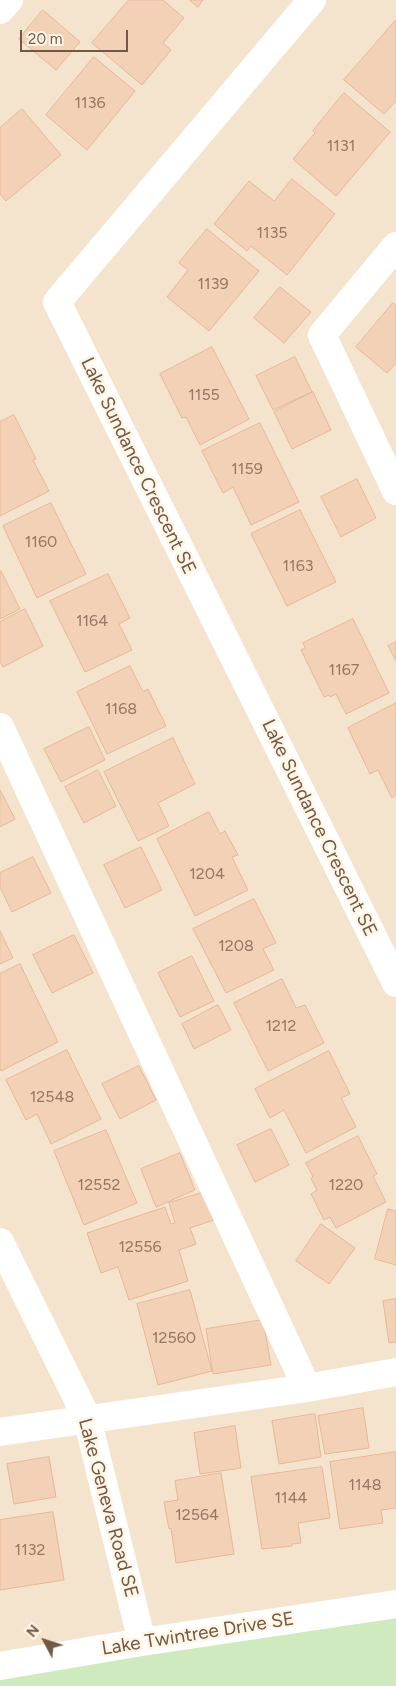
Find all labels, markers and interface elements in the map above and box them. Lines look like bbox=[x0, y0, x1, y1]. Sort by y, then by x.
scale bar bbox=[22, 20, 130, 52]
text: 20 m bbox=[28, 30, 62, 48]
house number: 1136 bbox=[75, 93, 105, 113]
house number: 1131 bbox=[327, 136, 355, 156]
house number: 1135 bbox=[256, 223, 288, 243]
house number: 1139 bbox=[198, 274, 228, 294]
street label: Lake Sundance Crescent SE bbox=[75, 354, 201, 578]
house number: 1155 bbox=[188, 385, 220, 405]
house number: 1159 bbox=[231, 459, 263, 479]
house number: 1160 bbox=[25, 532, 57, 552]
house number: 1163 bbox=[283, 556, 313, 576]
house number: 1164 bbox=[76, 611, 108, 631]
house number: 1167 bbox=[329, 660, 359, 680]
house number: 1168 bbox=[105, 699, 137, 719]
street label: Lake Sundance Crescent SE bbox=[256, 716, 382, 940]
house number: 1204 bbox=[189, 864, 225, 884]
house number: 1208 bbox=[218, 936, 254, 956]
house number: 1212 bbox=[265, 1016, 297, 1036]
house number: 12548 bbox=[30, 1087, 74, 1107]
house number: 12552 bbox=[78, 1175, 120, 1195]
house number: 1220 bbox=[329, 1175, 363, 1195]
house number: 12556 bbox=[118, 1237, 162, 1257]
house number: 12560 bbox=[152, 1328, 196, 1348]
street label: Lake Geneva Road SE bbox=[73, 1416, 143, 1600]
house number: 1148 bbox=[349, 1475, 381, 1495]
house number: 1144 bbox=[274, 1488, 308, 1508]
house number: 12564 bbox=[175, 1505, 219, 1525]
house number: 1132 bbox=[15, 1540, 45, 1560]
street label: Lake Twintree Drive SE bbox=[100, 1608, 296, 1660]
north arrow bbox=[20, 1616, 70, 1666]
text: N bbox=[23, 1621, 43, 1641]

